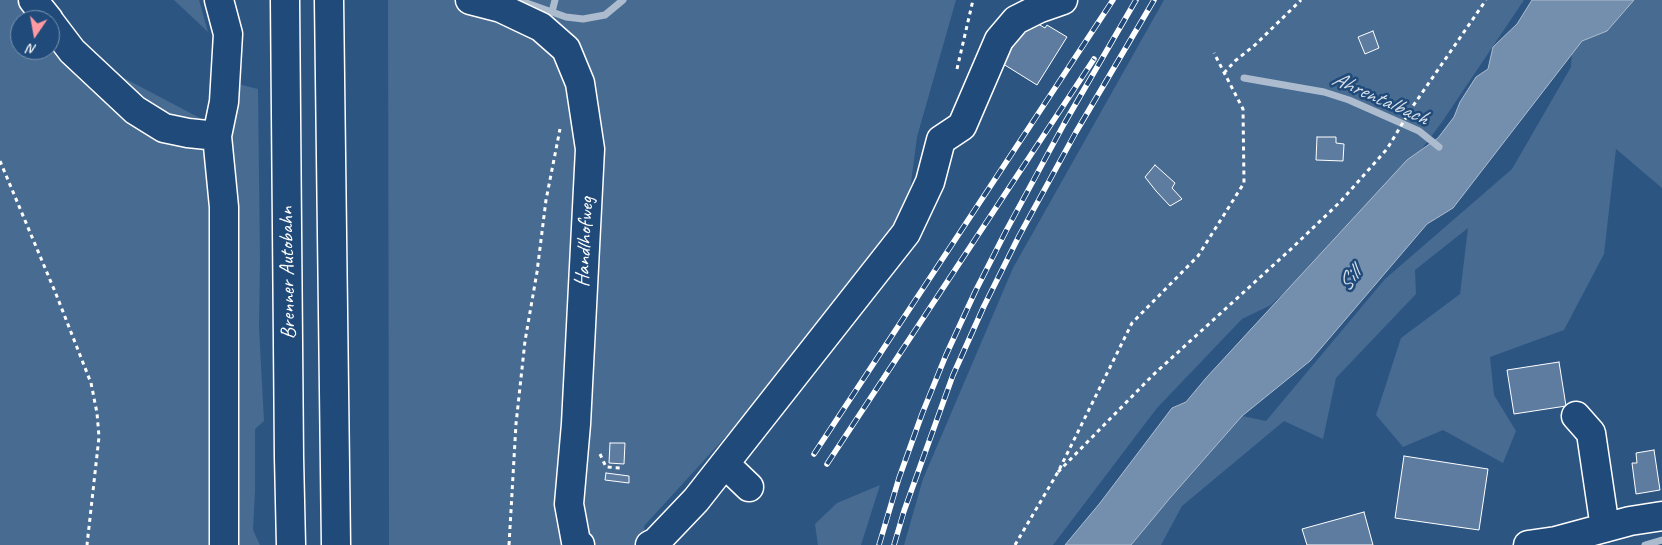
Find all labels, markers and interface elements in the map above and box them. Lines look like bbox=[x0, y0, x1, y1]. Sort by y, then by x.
north arrow bbox=[10, 10, 60, 60]
text: N bbox=[26, 40, 38, 58]
water label: Ahrentalbach bbox=[1328, 66, 1432, 132]
street label: Handlhofweg bbox=[570, 196, 600, 288]
street label: Brenner Autobahn bbox=[274, 206, 302, 340]
water label: Sill bbox=[1333, 263, 1367, 297]

